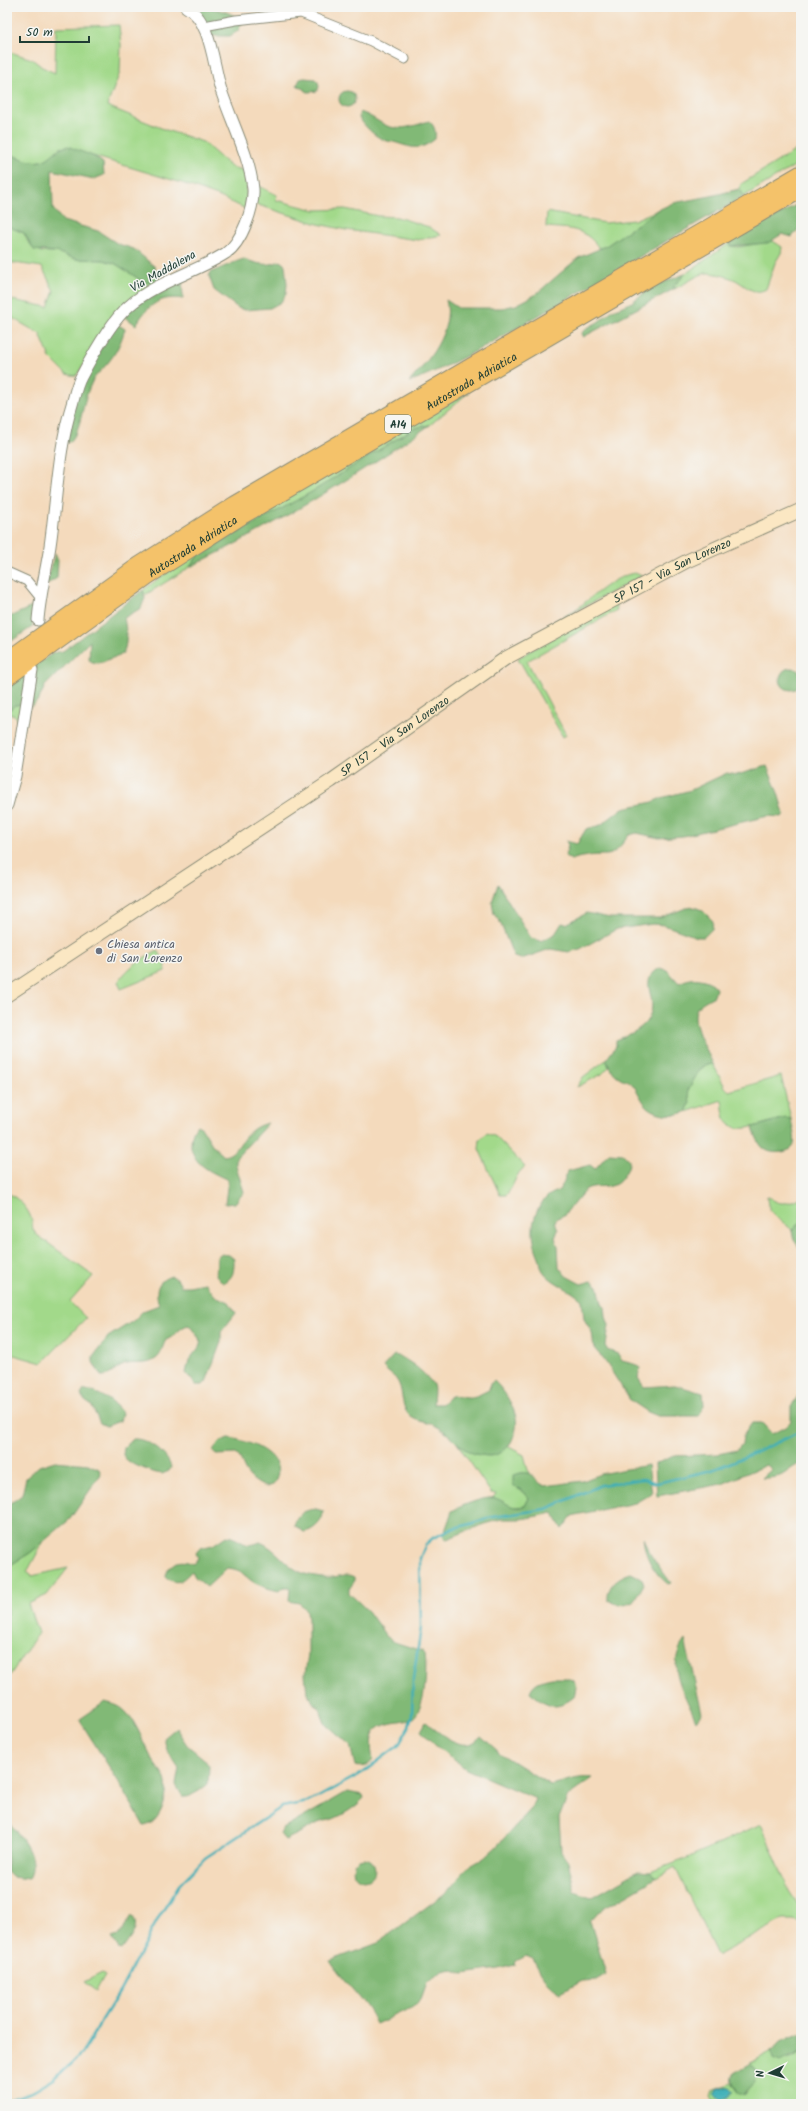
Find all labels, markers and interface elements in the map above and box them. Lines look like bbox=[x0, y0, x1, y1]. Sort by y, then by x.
scale bar bbox=[20, 18, 89, 44]
text: 50 m bbox=[26, 23, 53, 42]
street label: Via Maddalena bbox=[127, 245, 200, 297]
street label: Autostrada Adriatica bbox=[422, 347, 521, 416]
road number: A14 bbox=[385, 415, 411, 433]
street label: Autostrada Adriatica bbox=[144, 511, 242, 583]
street label: SP 157 - Via San Lorenzo bbox=[610, 533, 734, 609]
street label: SP 157 - Via San Lorenzo bbox=[336, 692, 454, 782]
place label: Chiesa antica di San Lorenzo bbox=[107, 935, 182, 968]
marker: Chiesa antica di San Lorenzo bbox=[94, 946, 104, 956]
north arrow bbox=[750, 2053, 790, 2093]
text: N bbox=[752, 2069, 770, 2078]

